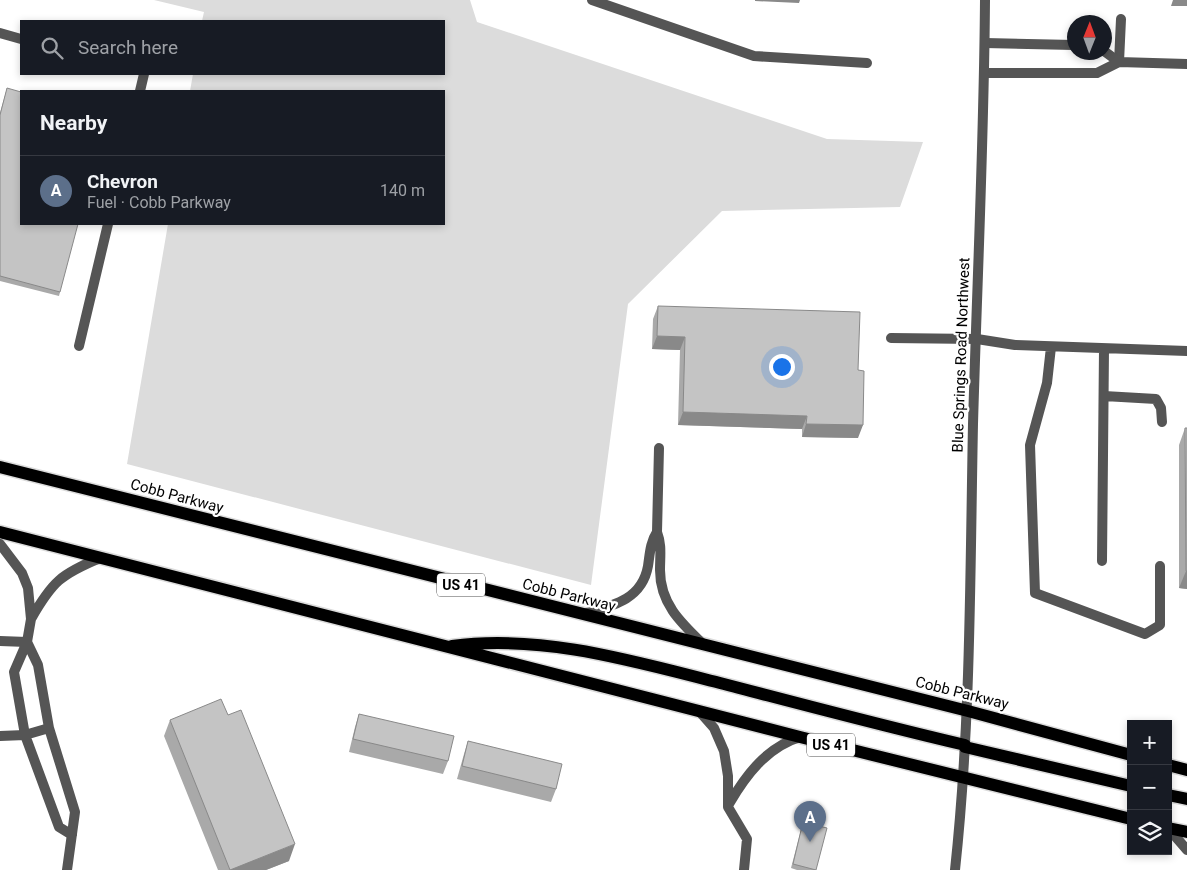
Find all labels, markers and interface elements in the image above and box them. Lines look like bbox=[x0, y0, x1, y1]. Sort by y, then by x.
north arrow bbox=[1067, 15, 1112, 60]
search box bbox=[20, 20, 445, 75]
icon: search bbox=[38, 34, 66, 62]
text: Search here bbox=[78, 36, 178, 59]
text: Nearby bbox=[40, 111, 107, 135]
text: Chevron bbox=[87, 170, 158, 193]
text: A bbox=[51, 181, 61, 200]
text: 140 m bbox=[380, 181, 425, 200]
text: Fuel · Cobb Parkway bbox=[87, 193, 231, 212]
street label: Blue Springs Road Northwest bbox=[949, 257, 973, 453]
your location bbox=[769, 354, 795, 380]
street label: Cobb Parkway bbox=[129, 475, 225, 517]
road number: US 41 bbox=[437, 574, 485, 596]
street label: Cobb Parkway bbox=[520, 575, 618, 615]
street label: Cobb Parkway bbox=[913, 673, 1011, 713]
map controls bbox=[1127, 720, 1172, 855]
button: + bbox=[1127, 720, 1172, 765]
road number: US 41 bbox=[807, 734, 855, 756]
button: − bbox=[1127, 765, 1172, 810]
pin: A bbox=[794, 801, 826, 842]
button: layers bbox=[1127, 810, 1172, 855]

